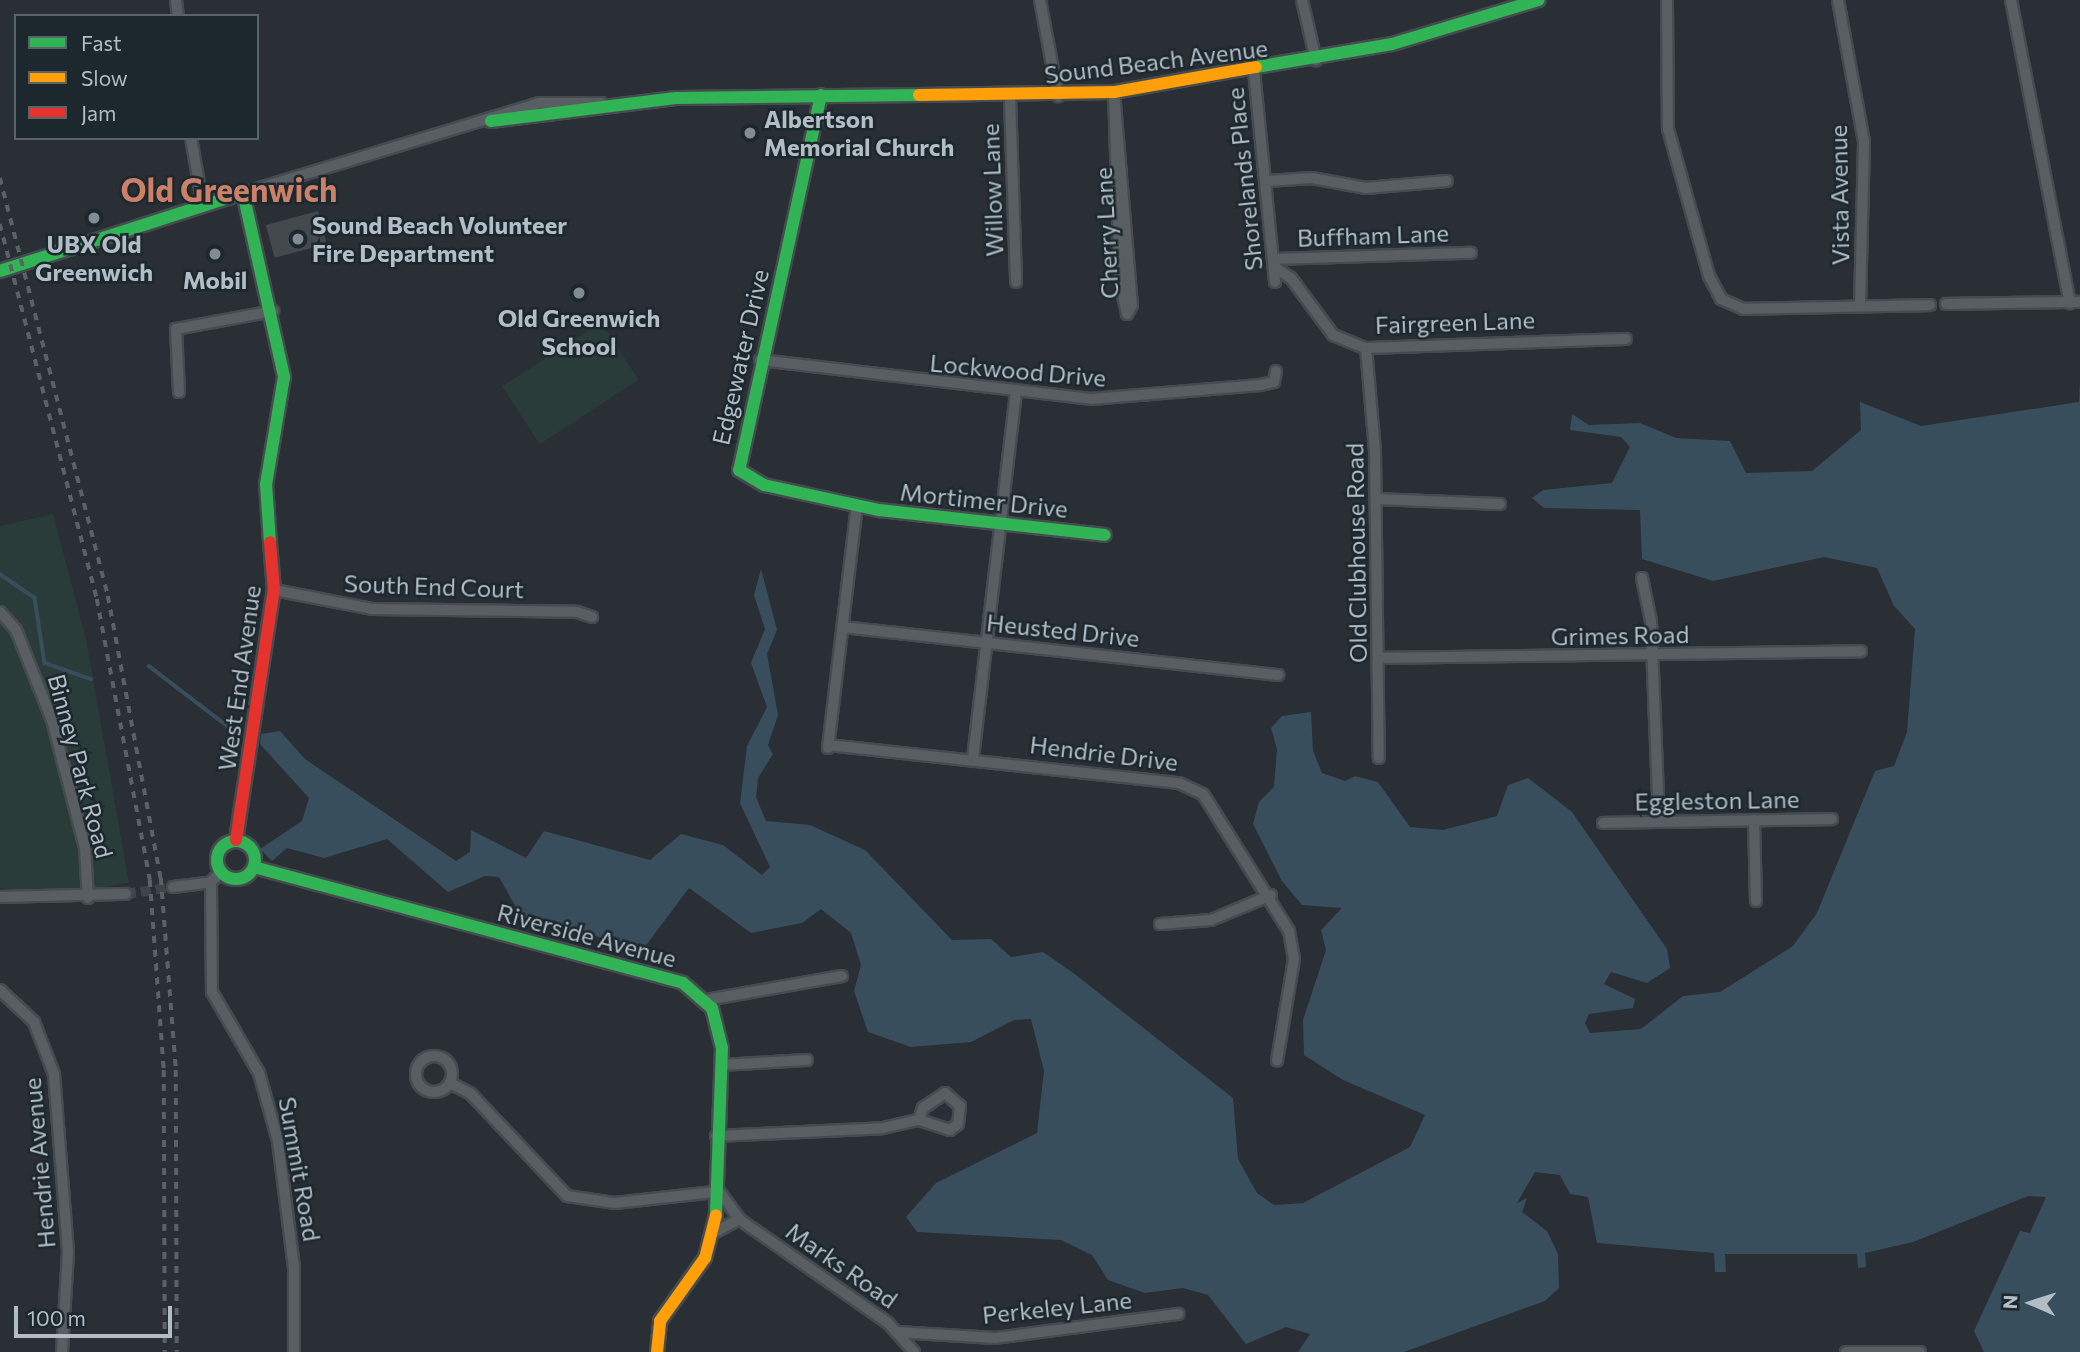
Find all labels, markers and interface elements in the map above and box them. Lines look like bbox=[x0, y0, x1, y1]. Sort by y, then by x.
legend bbox=[14, 14, 259, 140]
text: Fast bbox=[81, 30, 122, 55]
street label: Sound Beach Avenue bbox=[1043, 33, 1269, 89]
text: Slow bbox=[81, 65, 128, 90]
street label: Shorelands Place bbox=[1220, 86, 1268, 272]
text: Jam bbox=[81, 100, 116, 125]
place label: Albertson Memorial Church bbox=[764, 105, 954, 161]
street label: Willow Lane bbox=[975, 123, 1009, 257]
marker: Albertson Memorial Church bbox=[742, 125, 758, 141]
street label: Vista Avenue bbox=[1823, 125, 1855, 265]
street label: Cherry Lane bbox=[1088, 166, 1124, 300]
district label: Old Greenwich bbox=[121, 170, 337, 208]
marker: UBX Old Greenwich bbox=[86, 210, 102, 226]
place label: Sound Beach Volunteer Fire Department bbox=[312, 211, 567, 267]
street label: Buffham Lane bbox=[1297, 218, 1449, 252]
place label: UBX Old Greenwich bbox=[35, 230, 153, 286]
marker: Sound Beach Volunteer Fire Department bbox=[290, 231, 306, 247]
marker: Mobil bbox=[207, 246, 223, 262]
place label: Mobil bbox=[183, 266, 247, 294]
street label: Edgewater Drive bbox=[706, 266, 774, 448]
marker: Old Greenwich School bbox=[571, 285, 587, 301]
place label: Old Greenwich School bbox=[498, 304, 660, 360]
street label: Fairgreen Lane bbox=[1374, 305, 1536, 339]
street label: Lockwood Drive bbox=[929, 348, 1107, 392]
street label: Old Clubhouse Road bbox=[1340, 443, 1372, 663]
street label: Mortimer Drive bbox=[899, 477, 1069, 523]
street label: South End Court bbox=[344, 568, 524, 604]
street label: West End Avenue bbox=[212, 583, 266, 773]
street label: Heusted Drive bbox=[985, 608, 1141, 652]
street label: Grimes Road bbox=[1551, 619, 1689, 651]
street label: Binney Park Road bbox=[43, 671, 119, 861]
street label: Hendrie Drive bbox=[1028, 730, 1180, 776]
street label: Eggleston Lane bbox=[1634, 784, 1800, 816]
street label: Riverside Avenue bbox=[494, 897, 680, 973]
street label: Hendrie Avenue bbox=[17, 1076, 61, 1250]
street label: Summit Road bbox=[273, 1095, 327, 1243]
street label: Marks Road bbox=[781, 1216, 903, 1314]
north arrow bbox=[1996, 1268, 2066, 1338]
street label: Perkeley Lane bbox=[981, 1285, 1133, 1329]
scale bar bbox=[18, 1292, 175, 1336]
text: N bbox=[1998, 1294, 2021, 1310]
text: 100 m bbox=[27, 1305, 86, 1330]

